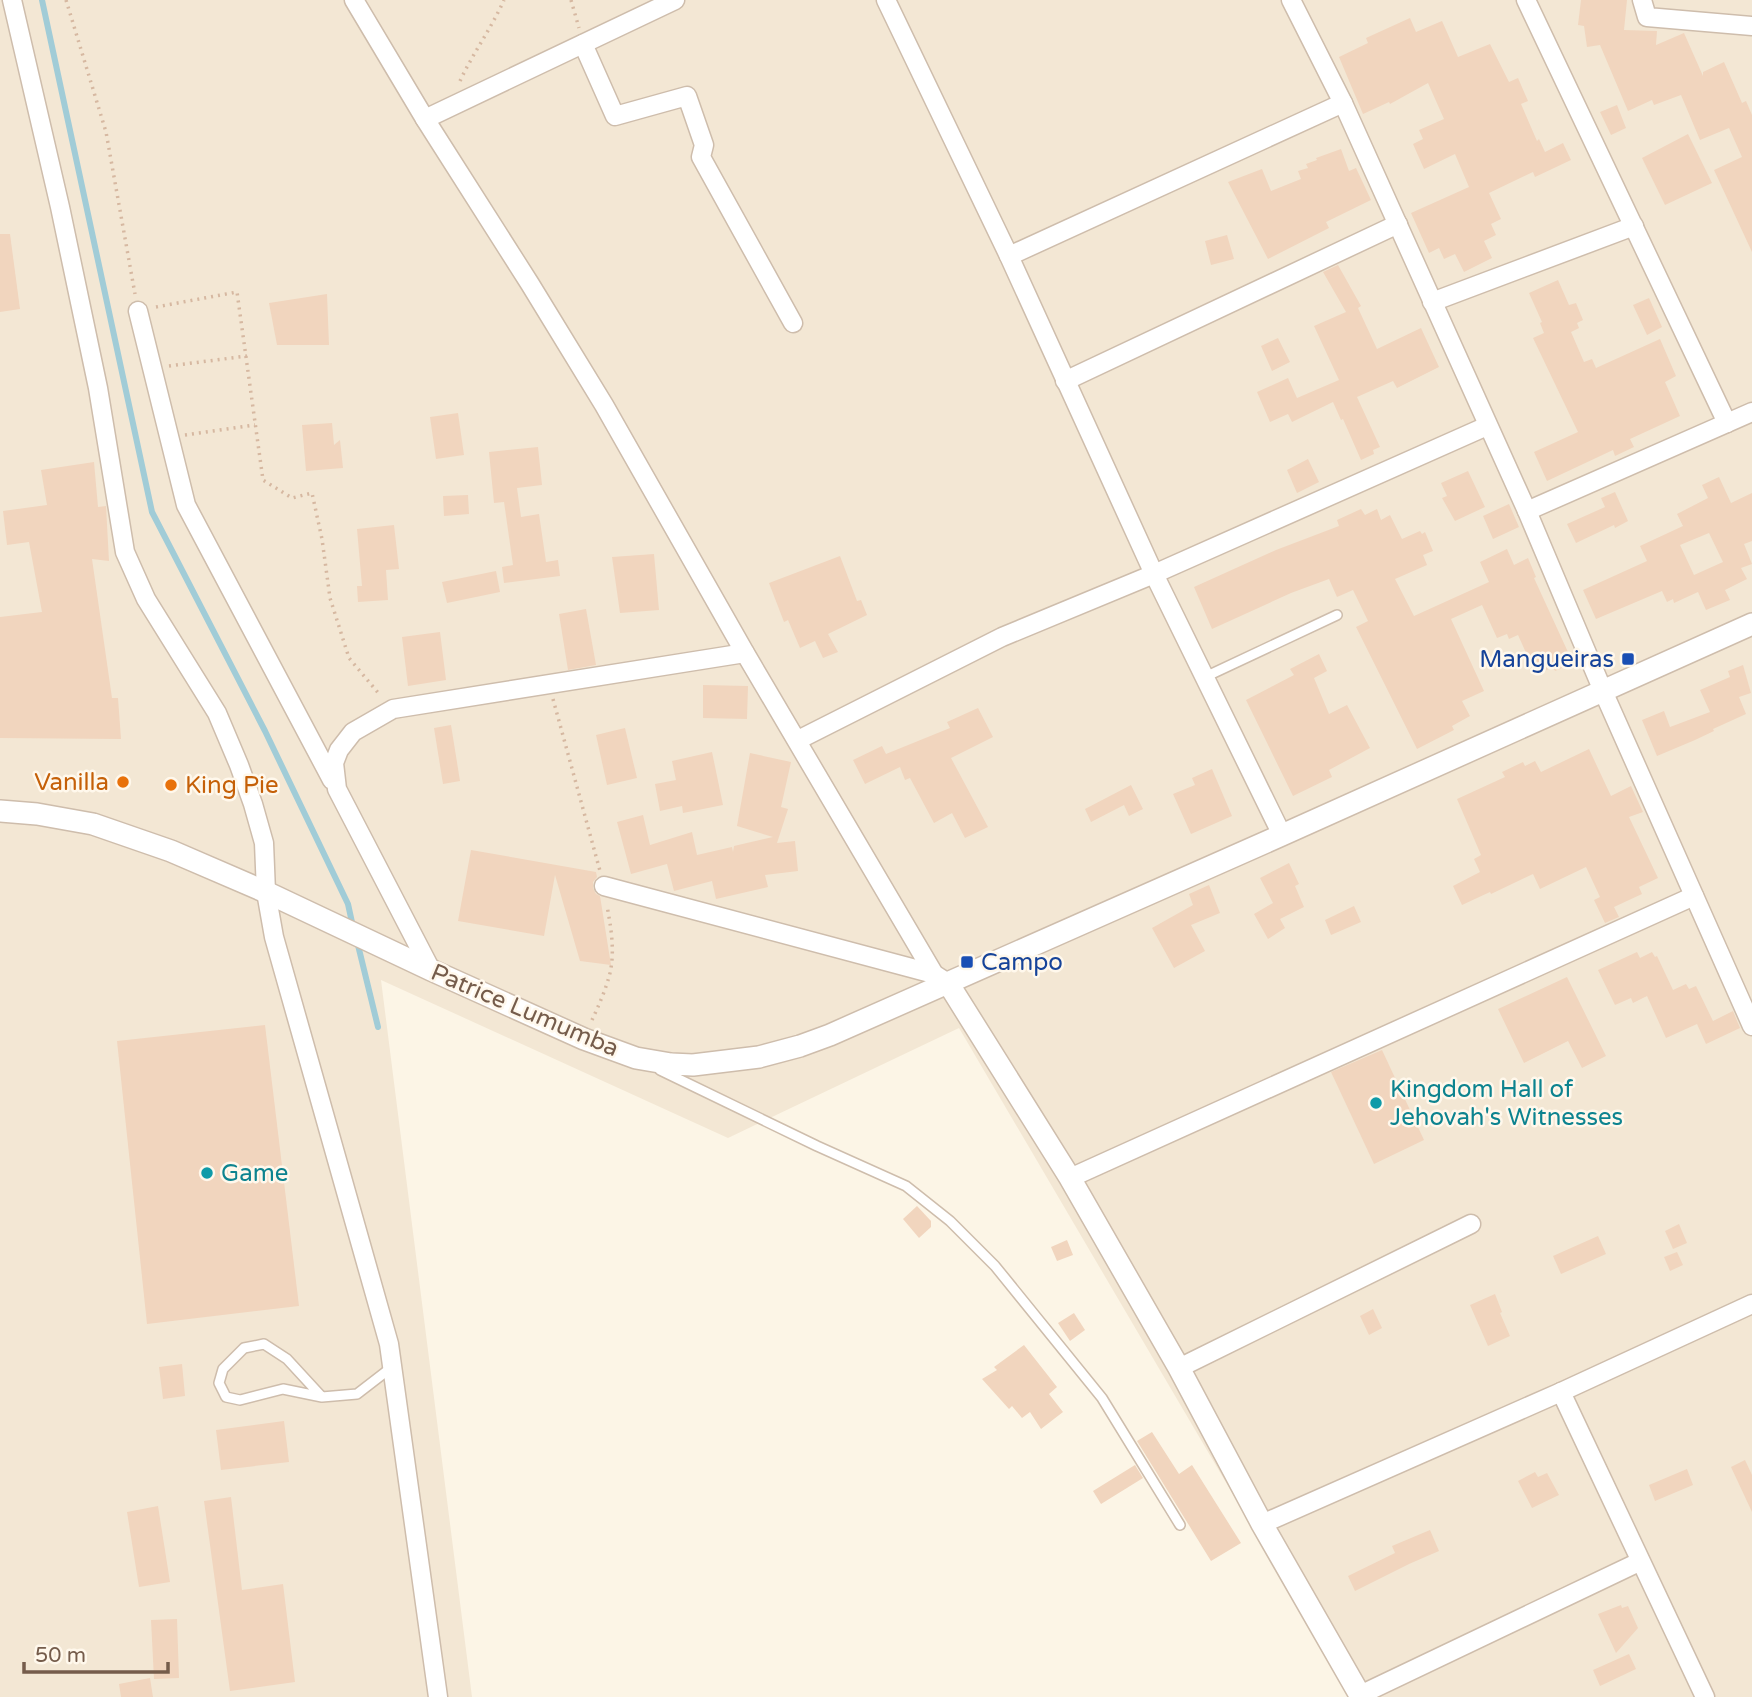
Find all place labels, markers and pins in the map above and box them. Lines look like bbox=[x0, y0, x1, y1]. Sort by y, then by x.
place label: Mangueiras bbox=[1479, 645, 1614, 674]
marker: Mangueiras bbox=[1620, 651, 1636, 667]
place label: Vanilla bbox=[34, 768, 109, 797]
place label: King Pie bbox=[185, 771, 279, 800]
marker: Vanilla bbox=[115, 774, 131, 790]
marker: King Pie bbox=[163, 777, 179, 793]
place label: Campo bbox=[981, 948, 1063, 977]
marker: Campo bbox=[959, 954, 975, 970]
place label: Kingdom Hall of Jehovah's Witnesses bbox=[1390, 1075, 1623, 1132]
marker: Kingdom Hall of Jehovah's Witnesses bbox=[1368, 1095, 1384, 1111]
place label: Game bbox=[221, 1159, 288, 1188]
marker: Game bbox=[199, 1165, 215, 1181]

